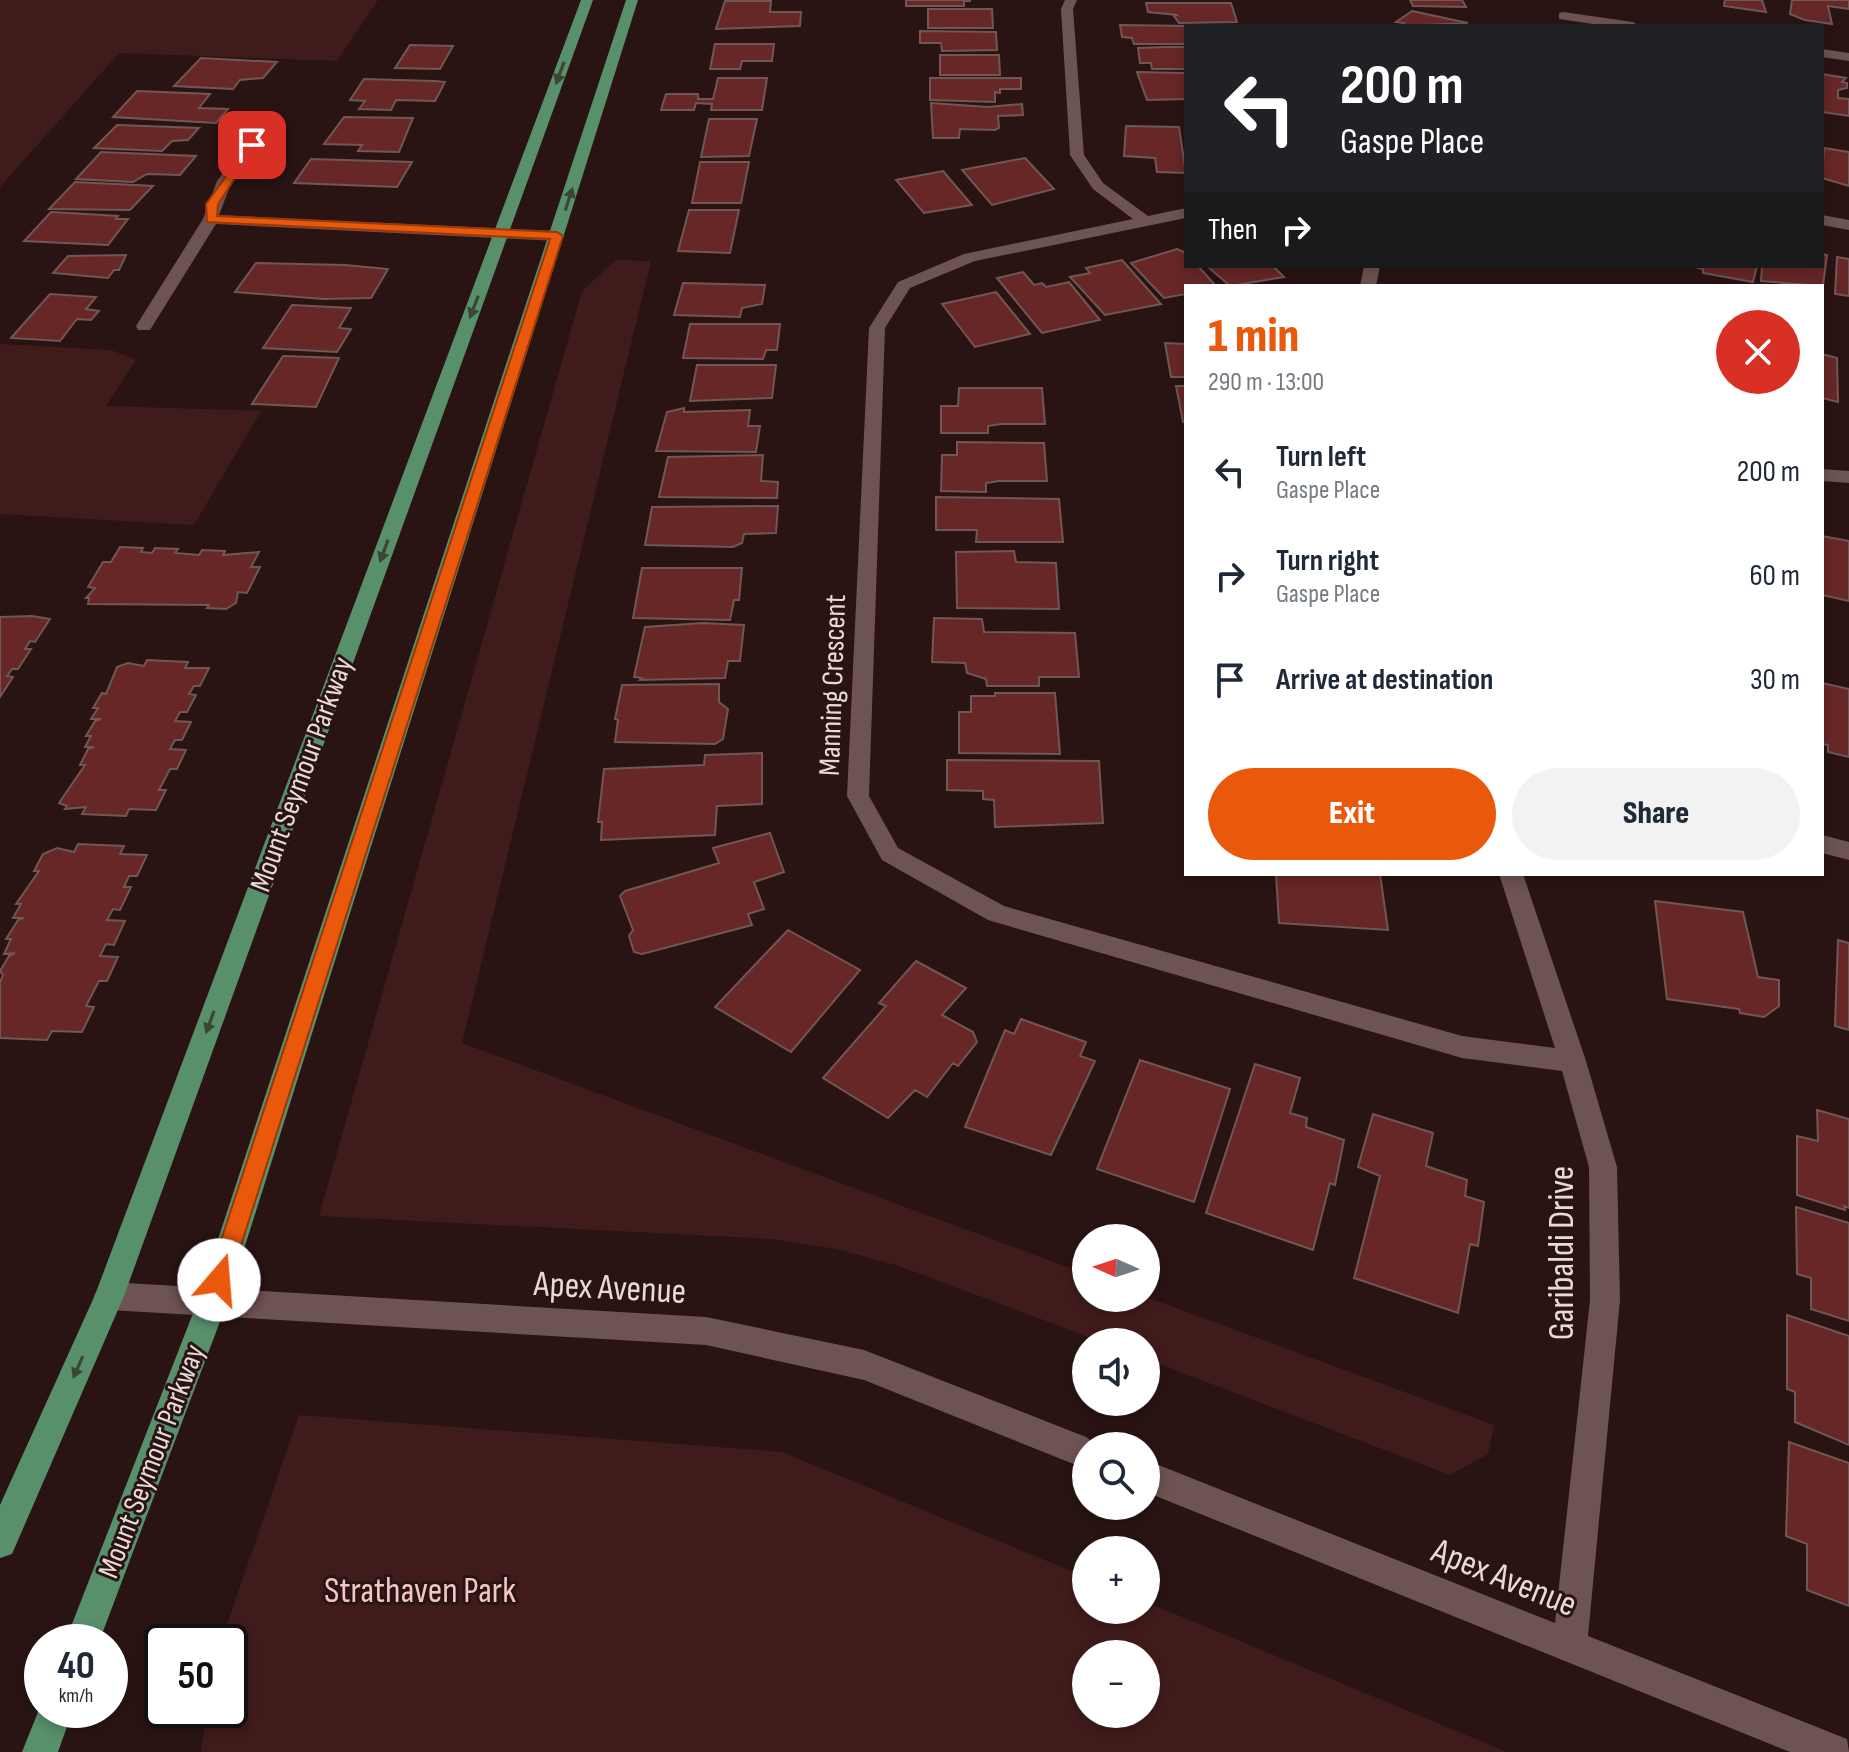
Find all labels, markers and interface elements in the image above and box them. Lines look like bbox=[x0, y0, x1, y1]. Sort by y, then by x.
text: 200 m bbox=[1340, 53, 1464, 120]
icon: left bbox=[1208, 56, 1312, 160]
one-way arrow bbox=[553, 61, 566, 85]
pin bbox=[218, 111, 286, 179]
text: Gaspe Place bbox=[1340, 121, 1484, 164]
icon: arrive bbox=[230, 123, 274, 167]
one-way arrow bbox=[563, 187, 576, 211]
icon: right bbox=[1274, 208, 1318, 252]
text: Then bbox=[1208, 212, 1258, 248]
one-way arrow bbox=[467, 295, 480, 319]
text: 1 min bbox=[1208, 308, 1299, 365]
button: close bbox=[1716, 310, 1800, 394]
text: 290 m · 13:00 bbox=[1208, 367, 1324, 398]
text: Turn left bbox=[1276, 439, 1366, 475]
icon: left bbox=[1208, 450, 1252, 494]
text: 200 m bbox=[1737, 454, 1800, 490]
text: Gaspe Place bbox=[1276, 475, 1380, 506]
one-way arrow bbox=[377, 539, 390, 563]
text: Turn right bbox=[1276, 543, 1379, 579]
icon: right bbox=[1208, 554, 1252, 598]
text: 60 m bbox=[1749, 558, 1800, 594]
text: Gaspe Place bbox=[1276, 579, 1380, 610]
street label: Manning Crescent bbox=[812, 594, 854, 776]
street label: Mount Seymour Parkway bbox=[243, 652, 361, 897]
icon: arrive bbox=[1208, 658, 1252, 702]
text: Arrive at destination bbox=[1276, 662, 1493, 698]
text: 30 m bbox=[1750, 662, 1800, 698]
button: Exit bbox=[1208, 768, 1496, 860]
button: Share bbox=[1512, 768, 1800, 860]
one-way arrow bbox=[203, 1010, 216, 1034]
street label: Garibaldi Drive bbox=[1541, 1166, 1584, 1340]
north arrow bbox=[1072, 1224, 1160, 1312]
map controls bbox=[1072, 1224, 1160, 1728]
position arrow bbox=[177, 1238, 261, 1322]
street label: Apex Avenue bbox=[532, 1263, 687, 1314]
button: sound bbox=[1072, 1328, 1160, 1416]
street label: Mount Seymour Parkway bbox=[91, 1339, 213, 1583]
one-way arrow bbox=[71, 1355, 84, 1379]
button: search bbox=[1072, 1432, 1160, 1520]
street label: Apex Avenue bbox=[1424, 1529, 1583, 1627]
button: + bbox=[1072, 1536, 1160, 1624]
park label: Strathaven Park bbox=[324, 1570, 516, 1613]
speed limit sign: 50 bbox=[144, 1624, 248, 1728]
button: − bbox=[1072, 1640, 1160, 1728]
text: 40 bbox=[57, 1642, 95, 1690]
text: km/h bbox=[59, 1684, 93, 1708]

